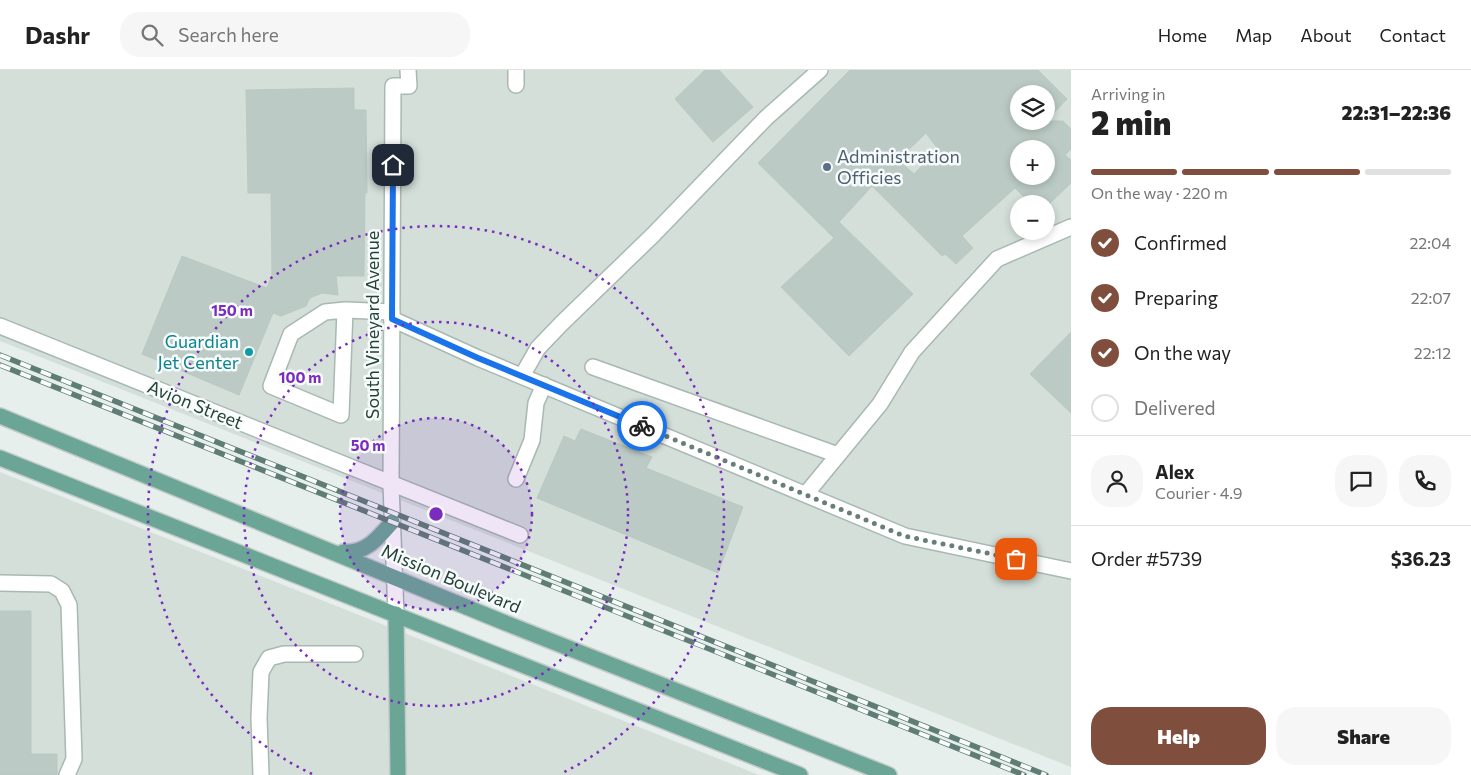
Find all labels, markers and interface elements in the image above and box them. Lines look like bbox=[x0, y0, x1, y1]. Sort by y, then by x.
search box bbox=[120, 12, 470, 57]
text: Dashr bbox=[25, 20, 90, 49]
icon: search bbox=[138, 21, 166, 49]
text: Search here bbox=[178, 23, 279, 46]
text: Home bbox=[1158, 24, 1207, 46]
text: Map bbox=[1235, 24, 1272, 46]
text: About bbox=[1300, 24, 1352, 46]
text: Contact bbox=[1380, 24, 1446, 46]
text: Arriving in bbox=[1091, 84, 1165, 103]
map controls bbox=[1010, 85, 1055, 240]
button: layers bbox=[1010, 85, 1055, 130]
text: 22:31–22:36 bbox=[1341, 101, 1451, 124]
text: 2 min bbox=[1091, 102, 1171, 142]
button: + bbox=[1010, 140, 1055, 185]
pin bbox=[372, 144, 414, 186]
place label: Administration Officies bbox=[837, 145, 960, 188]
icon: home bbox=[379, 151, 407, 179]
marker: Administration Officies bbox=[821, 161, 833, 173]
text: On the way · 220 m bbox=[1091, 183, 1228, 202]
button: − bbox=[1010, 195, 1055, 240]
icon: check bbox=[1091, 229, 1119, 257]
street label: South Vineyard Avenue bbox=[361, 231, 383, 419]
text: Confirmed bbox=[1134, 231, 1227, 254]
text: 22:04 bbox=[1409, 233, 1451, 252]
icon: check bbox=[1091, 284, 1119, 312]
text: Preparing bbox=[1134, 286, 1218, 309]
text: 22:07 bbox=[1411, 288, 1451, 307]
text: 150 m bbox=[211, 301, 253, 319]
place label: Guardian Jet Center bbox=[157, 330, 239, 373]
icon: check bbox=[1091, 339, 1119, 367]
text: On the way bbox=[1134, 341, 1231, 364]
text: 22:12 bbox=[1414, 343, 1451, 362]
marker: Guardian Jet Center bbox=[243, 346, 255, 358]
text: 100 m bbox=[279, 368, 321, 386]
street label: Avion Street bbox=[144, 375, 246, 433]
text: Delivered bbox=[1134, 396, 1215, 419]
courier bbox=[617, 401, 667, 451]
icon: bike bbox=[628, 412, 656, 440]
text: 50 m bbox=[351, 436, 385, 454]
button: person bbox=[1091, 455, 1143, 507]
button: chat bbox=[1335, 455, 1387, 507]
button: phone bbox=[1399, 455, 1451, 507]
text: Alex bbox=[1155, 460, 1195, 483]
text: Courier · 4.9 bbox=[1155, 483, 1242, 502]
centre of rings bbox=[427, 505, 445, 523]
pin bbox=[995, 538, 1037, 580]
street label: Mission Boulevard bbox=[378, 539, 524, 617]
icon: bag bbox=[1002, 545, 1030, 573]
text: Order #5739 bbox=[1091, 547, 1202, 570]
text: $36.23 bbox=[1391, 547, 1451, 570]
button: Help bbox=[1091, 707, 1266, 765]
button: Share bbox=[1276, 707, 1451, 765]

